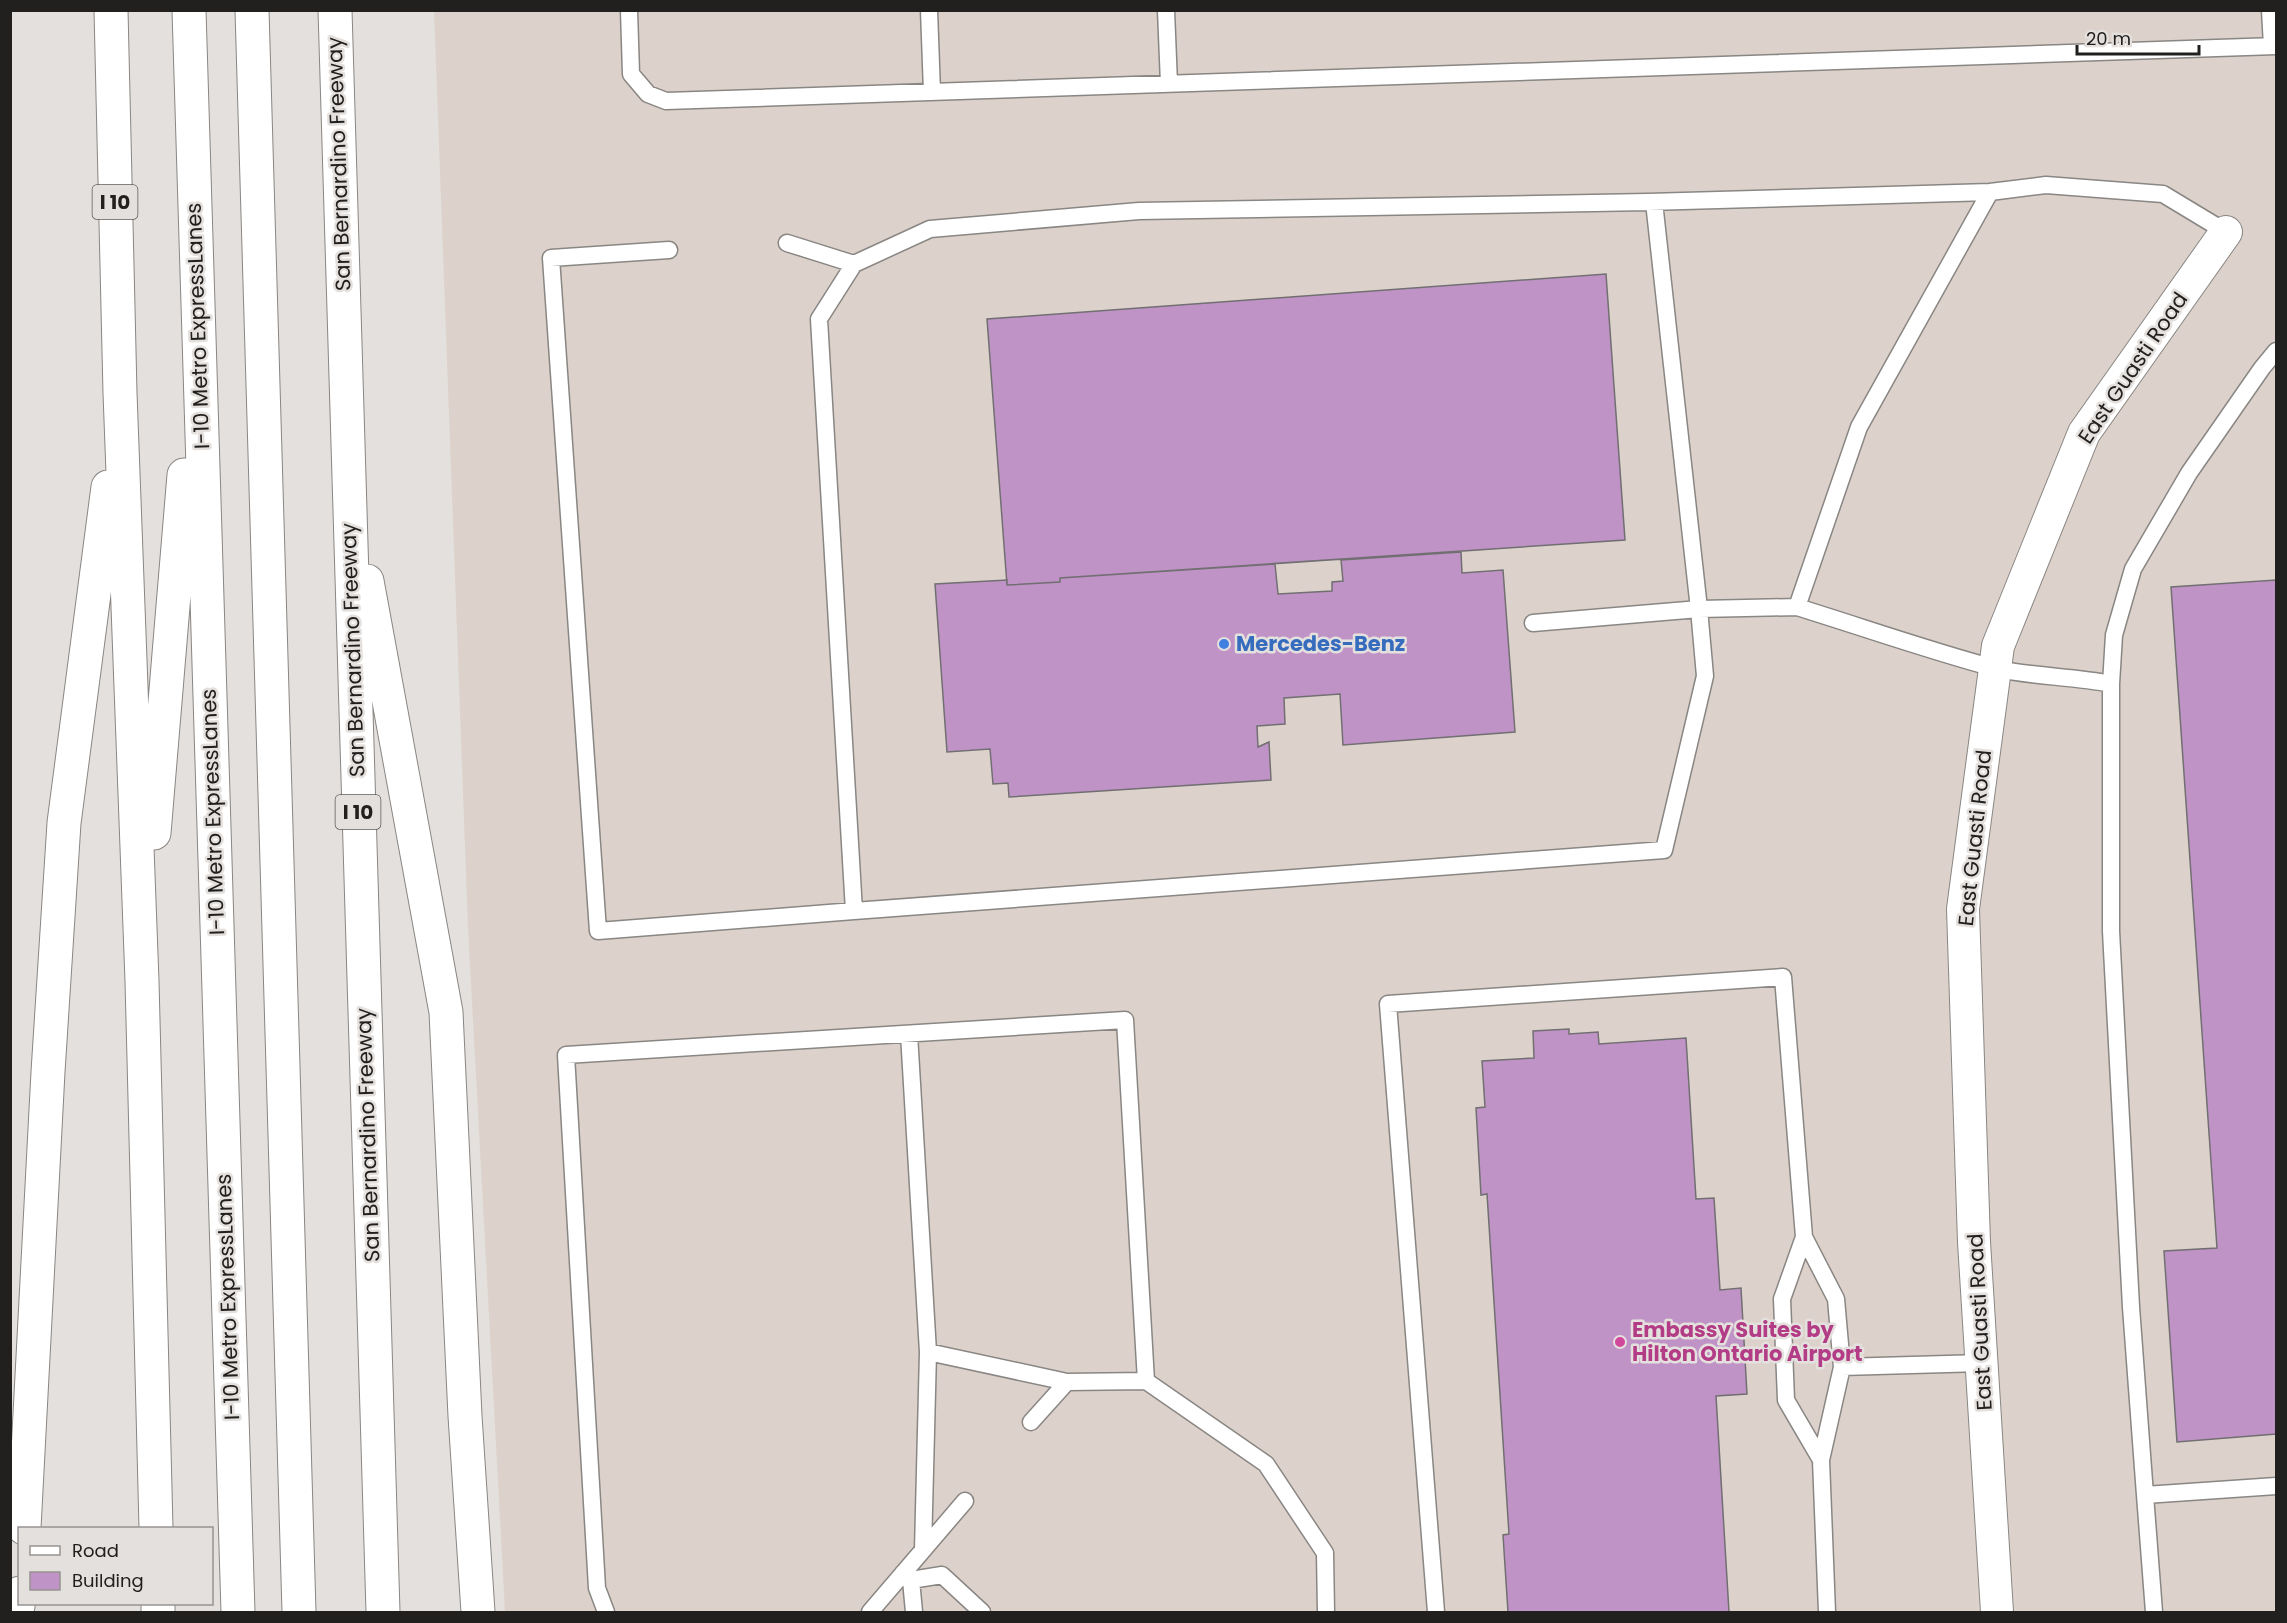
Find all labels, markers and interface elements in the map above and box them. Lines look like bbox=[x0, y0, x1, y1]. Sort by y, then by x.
scale bar bbox=[2077, 18, 2198, 56]
text: 20 m bbox=[2086, 26, 2131, 51]
street label: San Bernardino Freeway bbox=[320, 36, 357, 292]
road number: I 10 bbox=[92, 185, 138, 219]
street label: I-10 Metro ExpressLanes bbox=[179, 202, 216, 450]
street label: East Guasti Road bbox=[2071, 286, 2194, 449]
street label: San Bernardino Freeway bbox=[334, 522, 371, 778]
place label: Mercedes-Benz bbox=[1236, 629, 1405, 658]
marker: Mercedes-Benz bbox=[1217, 637, 1231, 651]
street label: I-10 Metro ExpressLanes bbox=[194, 688, 231, 936]
street label: East Guasti Road bbox=[1951, 748, 1998, 928]
road number: I 10 bbox=[336, 795, 380, 829]
street label: San Bernardino Freeway bbox=[349, 1007, 386, 1263]
street label: I-10 Metro ExpressLanes bbox=[209, 1173, 246, 1421]
street label: East Guasti Road bbox=[1960, 1233, 1999, 1411]
place label: Embassy Suites by Hilton Ontario Airport bbox=[1632, 1315, 1863, 1368]
marker: Embassy Suites by Hilton Ontario Airport bbox=[1613, 1335, 1627, 1349]
legend bbox=[18, 1527, 213, 1605]
text: Road bbox=[72, 1538, 119, 1563]
text: Building bbox=[72, 1568, 144, 1593]

